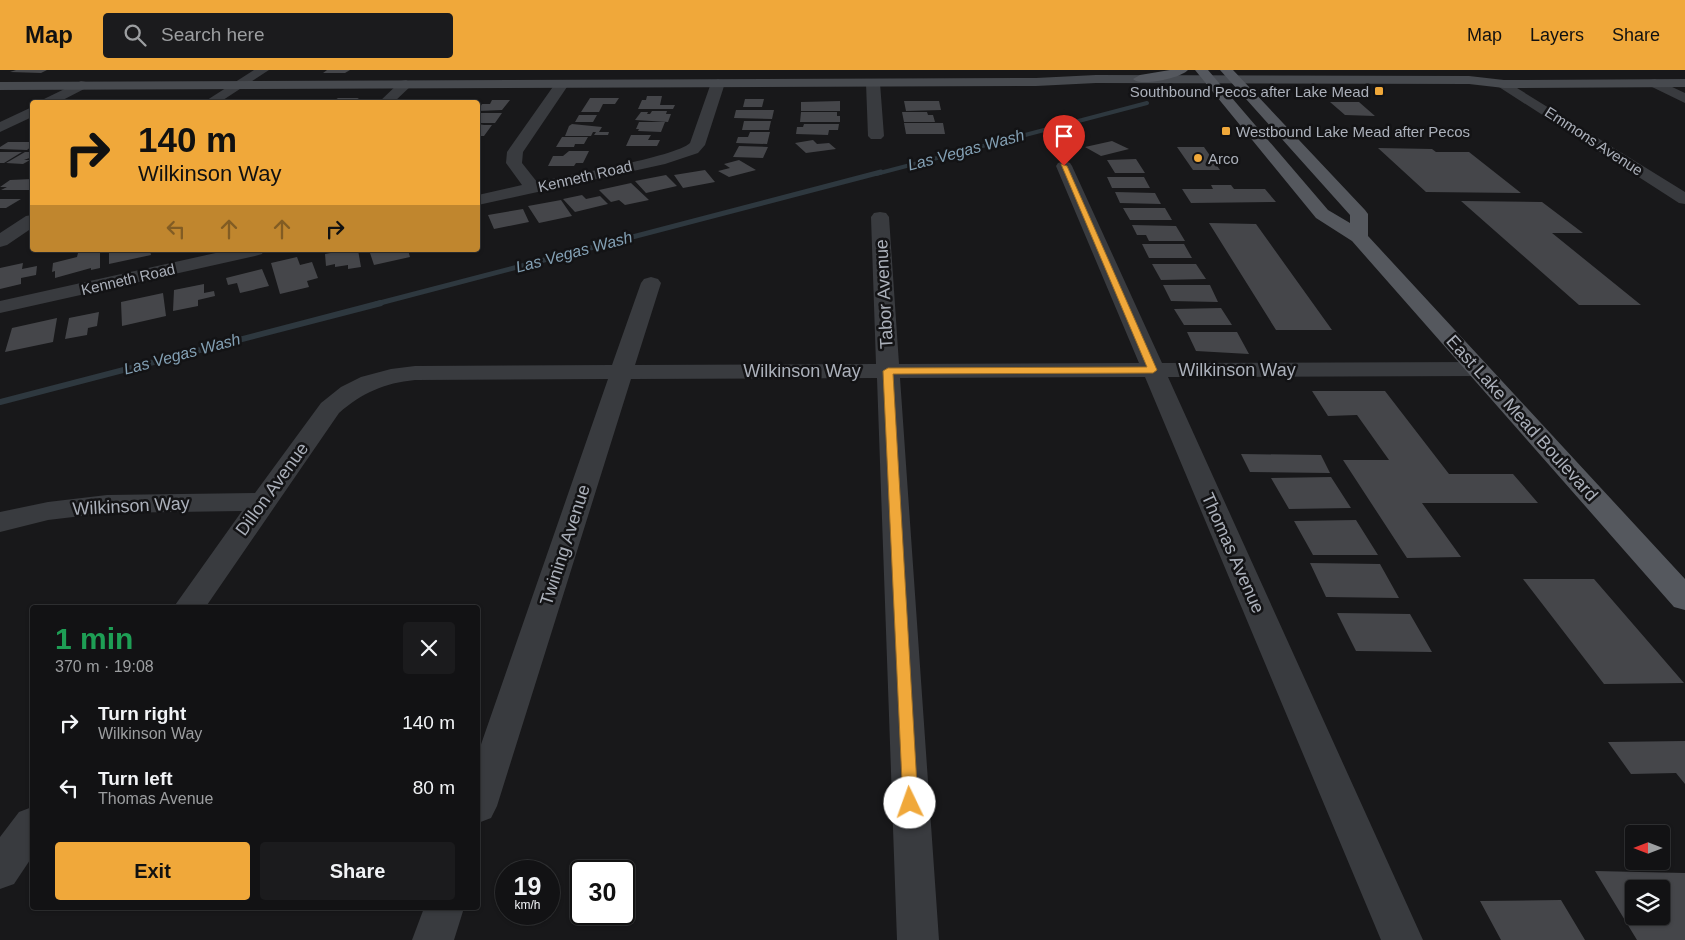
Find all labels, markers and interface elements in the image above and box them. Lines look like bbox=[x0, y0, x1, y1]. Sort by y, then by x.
search box bbox=[103, 13, 453, 58]
text: Map bbox=[25, 21, 73, 48]
icon: search bbox=[121, 21, 149, 49]
text: Search here bbox=[161, 24, 265, 45]
text: Map bbox=[1467, 25, 1502, 45]
text: Layers bbox=[1530, 25, 1584, 45]
text: Share bbox=[1612, 25, 1660, 45]
place label: Southbound Pecos after Lake Mead bbox=[1130, 83, 1369, 100]
marker: Southbound Pecos after Lake Mead bbox=[1373, 85, 1385, 97]
street label: Emmons Avenue bbox=[1542, 103, 1646, 179]
pin bbox=[1043, 115, 1085, 166]
icon: right bbox=[55, 120, 120, 185]
text: 140 m bbox=[138, 120, 237, 159]
icon: arrive bbox=[1050, 122, 1078, 150]
place label: Westbound Lake Mead after Pecos bbox=[1236, 123, 1470, 140]
marker: Westbound Lake Mead after Pecos bbox=[1220, 125, 1232, 137]
water label: Las Vegas Wash bbox=[906, 126, 1026, 174]
place label: Arco bbox=[1208, 150, 1239, 167]
marker: Arco bbox=[1192, 152, 1204, 164]
street label: Kenneth Road bbox=[536, 157, 634, 195]
text: Wilkinson Way bbox=[138, 161, 281, 186]
icon: left bbox=[162, 215, 190, 243]
icon: ahead bbox=[215, 215, 243, 243]
icon: ahead bbox=[268, 215, 296, 243]
icon: right bbox=[321, 215, 349, 243]
water label: Las Vegas Wash bbox=[514, 228, 634, 276]
street label: Tabor Avenue bbox=[871, 239, 897, 349]
street label: Kenneth Road bbox=[79, 260, 177, 298]
water label: Las Vegas Wash bbox=[122, 330, 242, 378]
street label: East Lake Mead Boulevard bbox=[1442, 331, 1602, 505]
street label: Wilkinson Way bbox=[1178, 360, 1296, 380]
street label: Wilkinson Way bbox=[743, 361, 861, 381]
street label: Dillon Avenue bbox=[232, 439, 312, 539]
street label: Twining Avenue bbox=[536, 482, 594, 608]
street label: Thomas Avenue bbox=[1197, 490, 1269, 616]
street label: Wilkinson Way bbox=[72, 493, 190, 519]
text: 1 min bbox=[55, 622, 133, 655]
button: close bbox=[403, 622, 455, 674]
text: 370 m · 19:08 bbox=[55, 658, 154, 675]
text: Turn right bbox=[98, 703, 186, 724]
icon: right bbox=[55, 709, 83, 737]
text: 140 m bbox=[402, 712, 455, 733]
text: Wilkinson Way bbox=[98, 725, 202, 742]
text: Turn left bbox=[98, 768, 173, 789]
icon: left bbox=[55, 774, 83, 802]
position arrow bbox=[883, 776, 935, 828]
text: 80 m bbox=[413, 777, 455, 798]
text: Thomas Avenue bbox=[98, 790, 213, 807]
north arrow bbox=[1625, 825, 1670, 870]
map controls bbox=[1625, 825, 1670, 925]
button: Exit bbox=[55, 842, 250, 900]
button: Share bbox=[260, 842, 455, 900]
speed limit sign: 30 bbox=[570, 860, 635, 925]
text: 19 bbox=[514, 872, 541, 900]
button: layers bbox=[1625, 880, 1670, 925]
text: km/h bbox=[514, 898, 541, 912]

